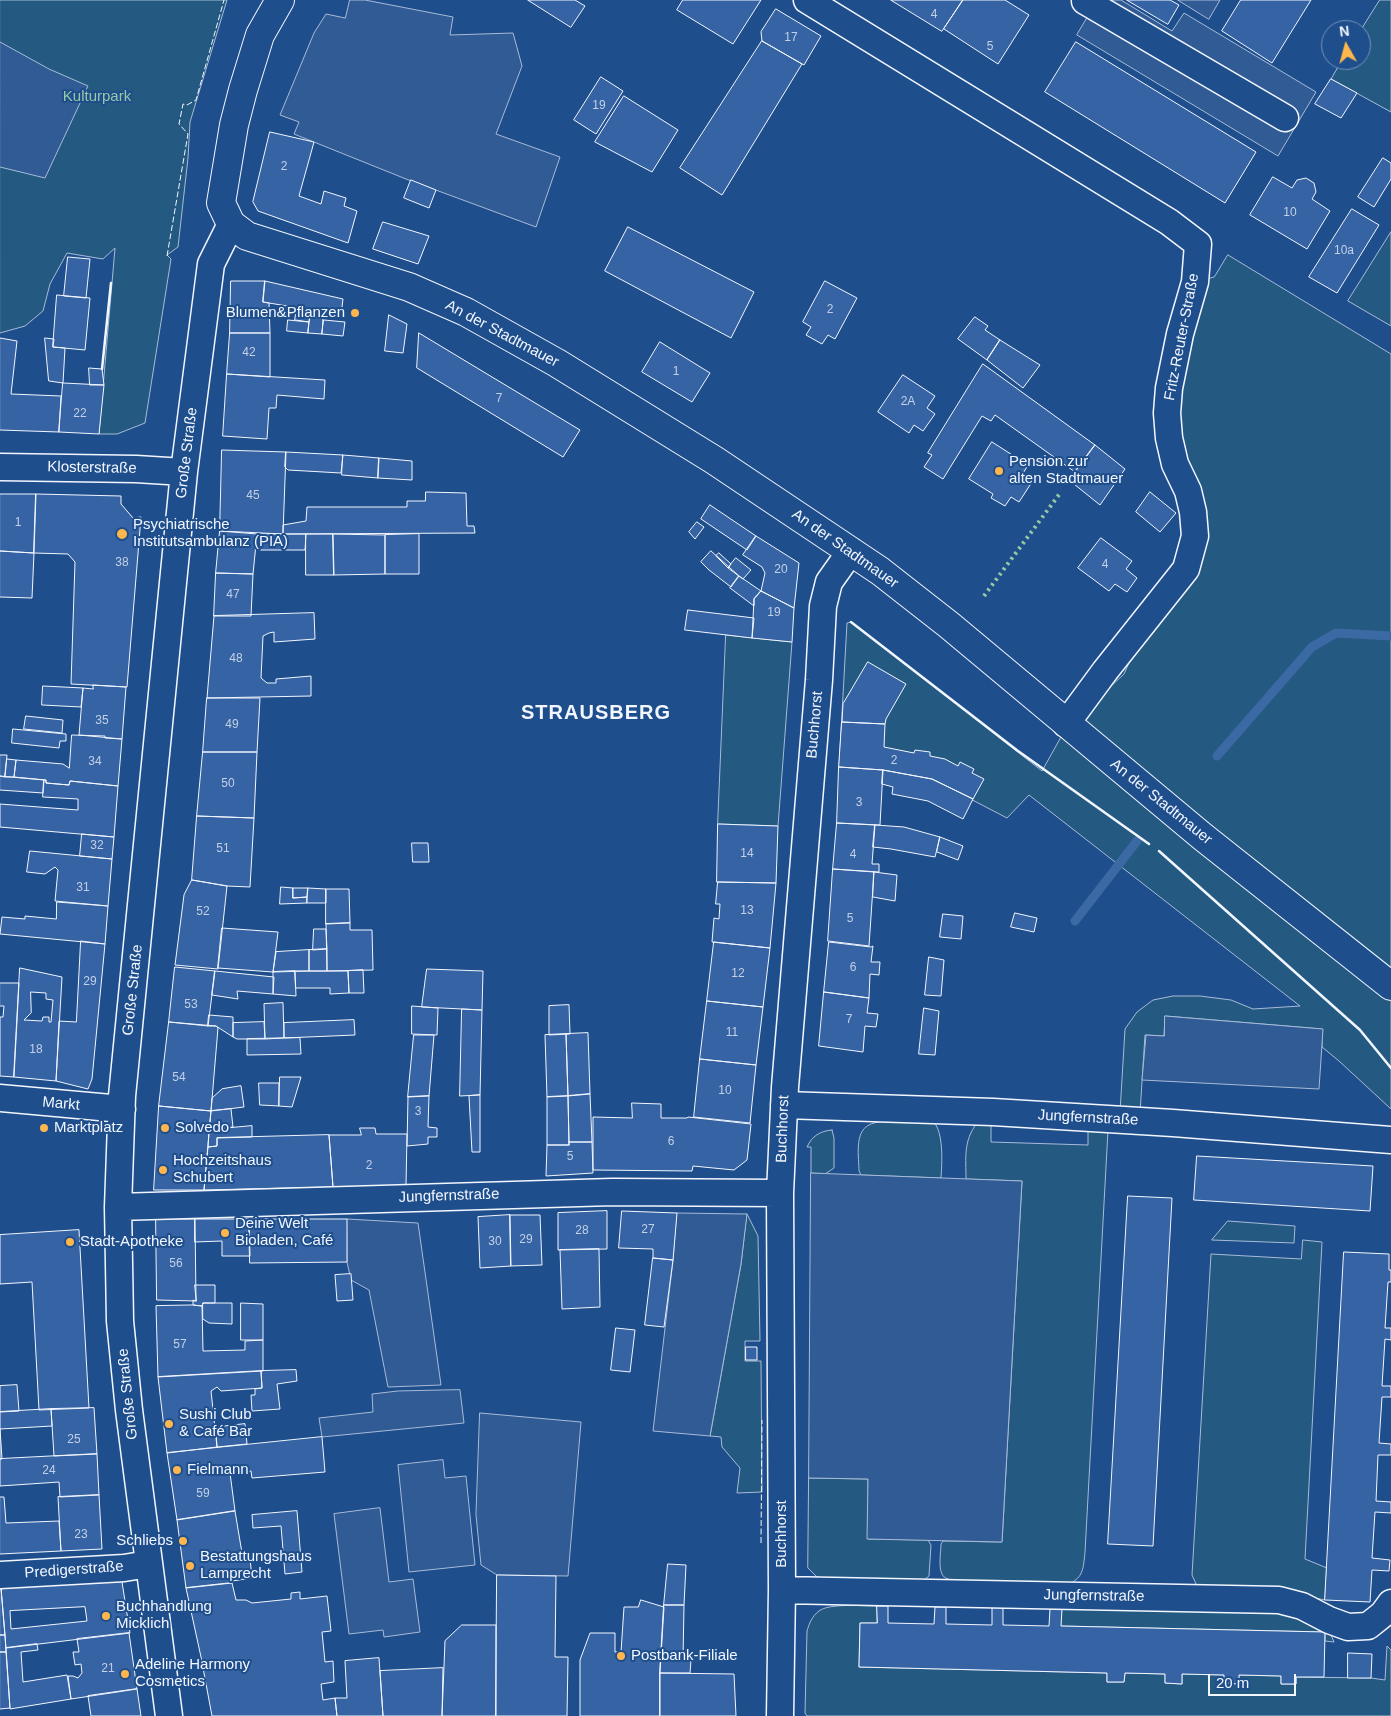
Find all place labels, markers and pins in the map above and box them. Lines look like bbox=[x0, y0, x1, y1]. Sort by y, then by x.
place label: Blumen&Pflanzen bbox=[226, 304, 345, 322]
marker: Blumen&Pflanzen bbox=[349, 307, 361, 319]
place label: Pension zur alten Stadtmauer bbox=[1009, 453, 1123, 488]
marker: Pension zur alten Stadtmauer bbox=[993, 465, 1005, 477]
place label: Psychiatrische Institutsambulanz (PIA) bbox=[133, 516, 288, 551]
marker: Psychiatrische Institutsambulanz (PIA) bbox=[115, 527, 129, 541]
place label: Marktplatz bbox=[54, 1119, 123, 1137]
place label: Solvedo bbox=[175, 1119, 229, 1137]
marker: Marktplatz bbox=[38, 1122, 50, 1134]
marker: Solvedo bbox=[159, 1122, 171, 1134]
place label: Hochzeitshaus Schubert bbox=[173, 1152, 271, 1187]
marker: Hochzeitshaus Schubert bbox=[157, 1164, 169, 1176]
place label: Deine Welt Bioladen, Café bbox=[235, 1215, 333, 1250]
marker: Deine Welt Bioladen, Café bbox=[219, 1227, 231, 1239]
place label: Stadt-Apotheke bbox=[80, 1233, 183, 1251]
marker: Stadt-Apotheke bbox=[64, 1236, 76, 1248]
place label: Sushi Club & Café Bar bbox=[179, 1406, 252, 1441]
marker: Sushi Club & Café Bar bbox=[163, 1418, 175, 1430]
place label: Fielmann bbox=[187, 1461, 249, 1479]
marker: Fielmann bbox=[171, 1464, 183, 1476]
place label: Schliebs bbox=[116, 1532, 173, 1550]
marker: Schliebs bbox=[177, 1535, 189, 1547]
place label: Bestattungshaus Lamprecht bbox=[200, 1548, 312, 1583]
marker: Bestattungshaus Lamprecht bbox=[184, 1560, 196, 1572]
place label: Buchhandlung Micklich bbox=[116, 1598, 212, 1633]
marker: Buchhandlung Micklich bbox=[100, 1610, 112, 1622]
place label: Postbank-Filiale bbox=[631, 1647, 738, 1665]
marker: Postbank-Filiale bbox=[615, 1650, 627, 1662]
place label: Adeline Harmony Cosmetics bbox=[135, 1656, 250, 1691]
marker: Adeline Harmony Cosmetics bbox=[119, 1668, 131, 1680]

